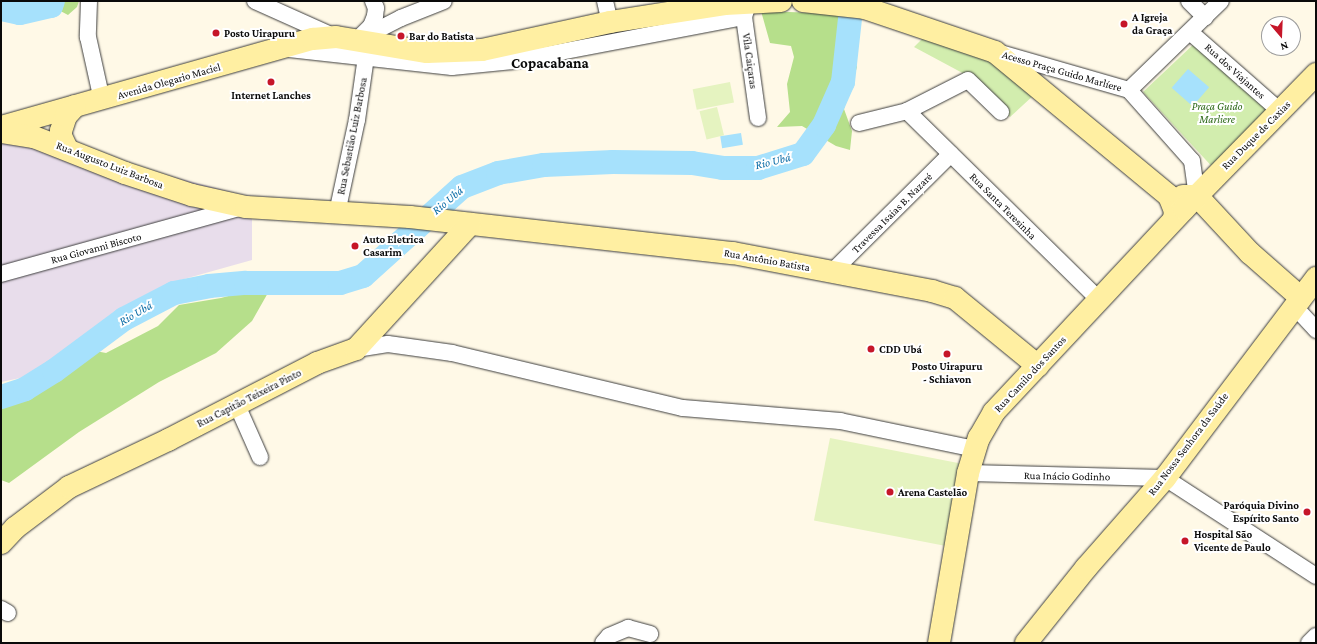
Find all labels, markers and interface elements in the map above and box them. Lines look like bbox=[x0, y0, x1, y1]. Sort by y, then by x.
place label: A Igreja da Graça bbox=[1132, 11, 1172, 37]
north arrow bbox=[1261, 16, 1301, 56]
marker: A Igreja da Graça bbox=[1119, 19, 1129, 29]
place label: Posto Uirapuru bbox=[224, 26, 295, 40]
marker: Posto Uirapuru bbox=[211, 28, 221, 38]
place label: Bar do Batista bbox=[409, 29, 474, 43]
marker: Bar do Batista bbox=[396, 31, 406, 41]
street label: Vila Caiçaras bbox=[740, 32, 760, 90]
street label: Rua dos Viajantes bbox=[1202, 40, 1268, 102]
text: N bbox=[1279, 40, 1290, 53]
street label: Acesso Praça Guido Marlíere bbox=[1001, 48, 1123, 94]
district label: Copacabana bbox=[511, 55, 589, 73]
street label: Avenida Olegario Maciel bbox=[116, 60, 222, 102]
street label: Rua Sebastião Luiz Barbosa bbox=[334, 76, 370, 196]
marker: Internet Lanches bbox=[266, 77, 276, 87]
place label: Internet Lanches bbox=[231, 88, 311, 102]
street label: Rua Duque de Caxias bbox=[1219, 98, 1293, 172]
park label: Praça Guido Marliere bbox=[1192, 100, 1242, 126]
street label: Rua Augusto Luiz Barbosa bbox=[55, 138, 165, 192]
water label: Rio Ubá bbox=[754, 151, 792, 173]
street label: Travessa Isaias B. Nazaré bbox=[849, 170, 935, 256]
street label: Rua Santa Teresinha bbox=[967, 170, 1039, 242]
water label: Rio Ubá bbox=[430, 184, 466, 218]
street label: Rua Giovanni Biscoto bbox=[49, 230, 143, 266]
place label: Auto Eletrica Casarim bbox=[363, 233, 424, 259]
marker: Auto Eletrica Casarim bbox=[350, 241, 360, 251]
street label: Rua Antônio Batista bbox=[723, 246, 811, 274]
water label: Rio Ubá bbox=[117, 299, 155, 329]
street label: Rua Camilo dos Santos bbox=[991, 333, 1069, 415]
place label: CDD Ubá bbox=[879, 342, 922, 356]
marker: CDD Ubá bbox=[866, 344, 876, 354]
marker: Posto Uirapuru - Schiavon bbox=[942, 349, 952, 359]
place label: Posto Uirapuru - Schiavon bbox=[912, 360, 982, 386]
street label: Rua Capitão Teixeira Pinto bbox=[195, 366, 303, 430]
street label: Rua Nossa Senhora da Saúde bbox=[1145, 390, 1231, 498]
street label: Rua Inácio Godinho bbox=[1024, 469, 1110, 483]
place label: Arena Castelão bbox=[898, 485, 967, 499]
marker: Arena Castelão bbox=[885, 487, 895, 497]
place label: Paróquia Divino Espírito Santo bbox=[1224, 499, 1299, 525]
marker: Paróquia Divino Espírito Santo bbox=[1302, 507, 1312, 517]
place label: Hospital São Vicente de Paulo bbox=[1194, 528, 1271, 554]
marker: Hospital São Vicente de Paulo bbox=[1179, 535, 1191, 547]

